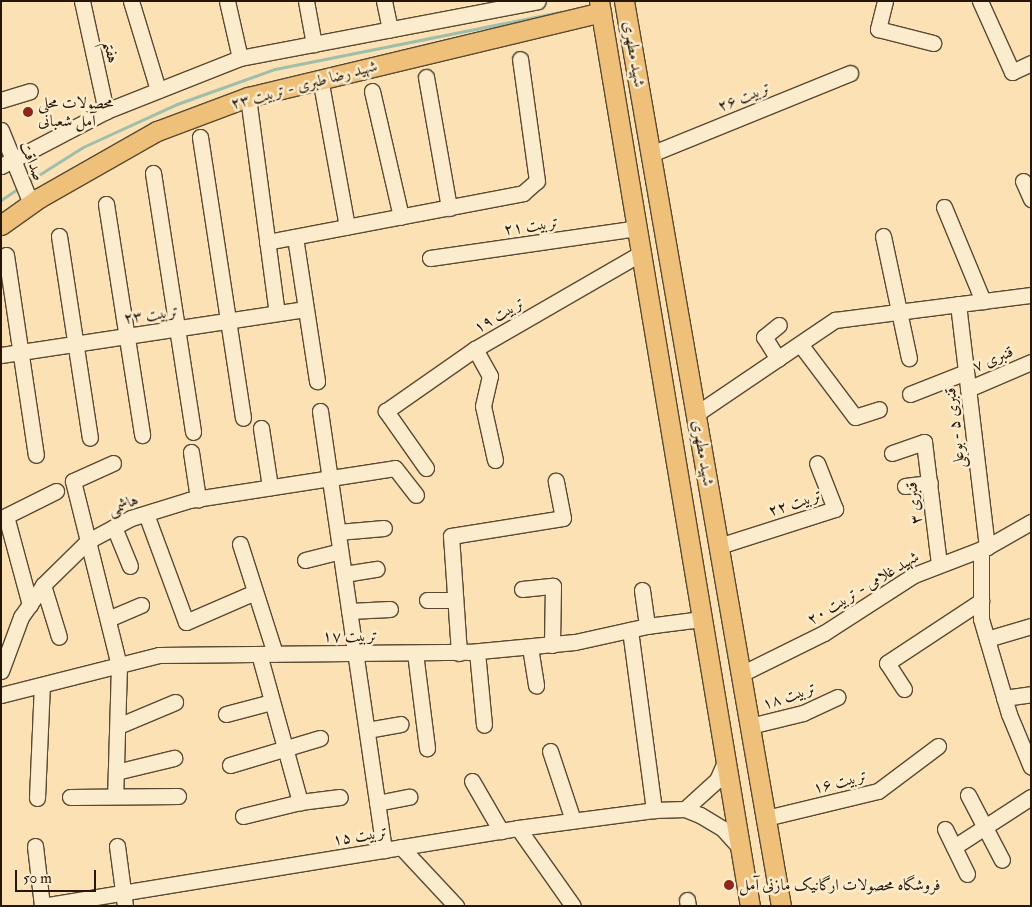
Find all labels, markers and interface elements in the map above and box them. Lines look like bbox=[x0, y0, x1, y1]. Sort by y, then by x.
street label: شهید مطهری bbox=[619, 20, 649, 88]
street label: هفتم bbox=[99, 39, 123, 65]
street label: شهید رضا طبری - تربیت ۲۳ bbox=[229, 56, 379, 114]
street label: تربیت ۲۶ bbox=[715, 78, 773, 116]
place label: محصولات محلی آمل شعبانی bbox=[38, 93, 114, 131]
marker: محصولات محلی آمل شعبانی bbox=[22, 106, 34, 118]
street label: صداقت bbox=[15, 138, 49, 184]
street label: تربیت ۲۱ bbox=[502, 213, 560, 239]
street label: تربیت ۱۹ bbox=[470, 293, 528, 337]
street label: تربیت ۲۳ bbox=[122, 302, 180, 328]
street label: قنبری ۷ bbox=[970, 342, 1016, 376]
street label: قنبری ۵ - بوعلی bbox=[941, 386, 969, 470]
street label: شهید مطهری bbox=[688, 419, 718, 487]
street label: قنبری ۳ bbox=[902, 481, 926, 525]
street label: تربیت ۲۲ bbox=[766, 485, 824, 521]
street label: هاشمی bbox=[105, 490, 141, 520]
street label: شهید غلامی - تربیت ۲۰ bbox=[804, 547, 922, 629]
street label: تربیت ۱۷ bbox=[323, 626, 377, 646]
street label: تربیت ۱۸ bbox=[760, 678, 818, 714]
street label: تربیت ۱۶ bbox=[811, 766, 869, 798]
street label: تربیت ۱۵ bbox=[331, 822, 389, 850]
scale bar bbox=[18, 860, 99, 892]
text: 50 m bbox=[23, 869, 52, 888]
place label: فروشگاه محصولات ارگانیک مازنی آمل bbox=[739, 875, 940, 895]
marker: فروشگاه محصولات ارگانیک مازنی آمل bbox=[723, 879, 735, 891]

